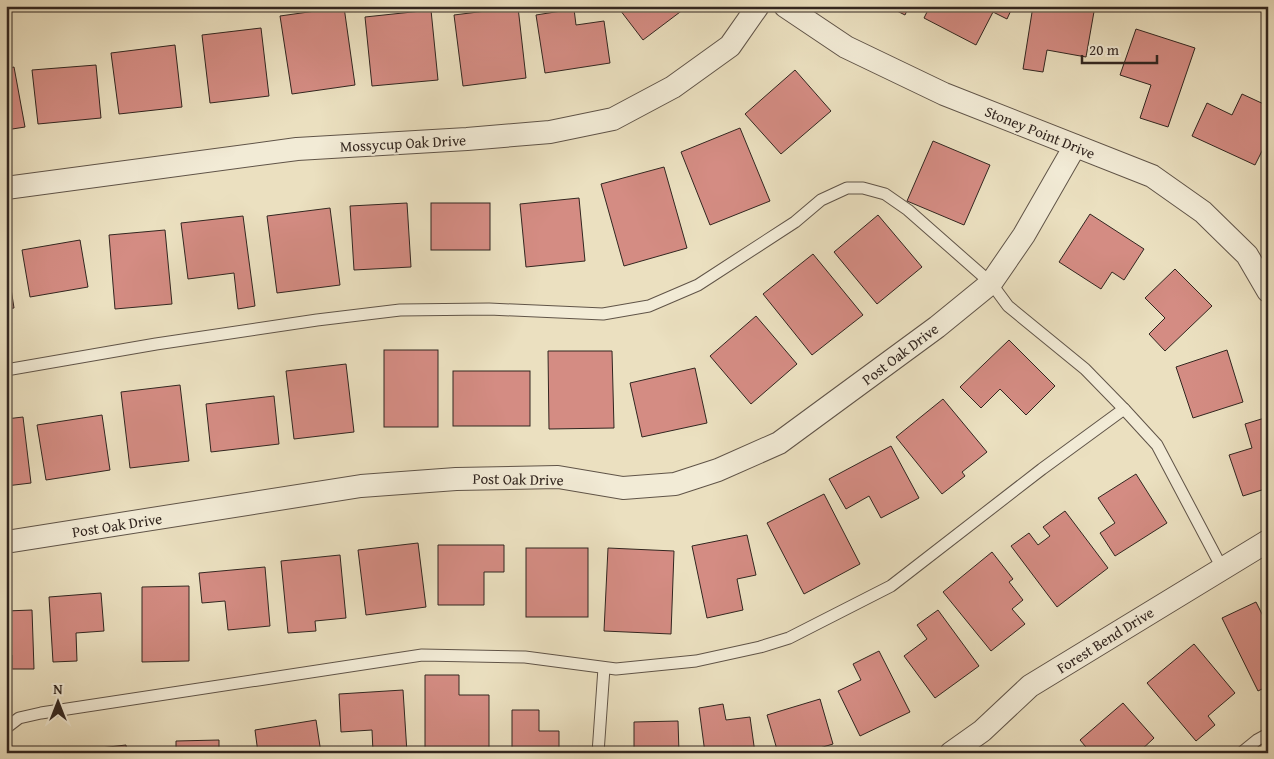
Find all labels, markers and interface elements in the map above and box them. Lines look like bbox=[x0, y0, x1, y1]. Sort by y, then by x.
scale bar bbox=[1082, 32, 1156, 64]
text: 20 m bbox=[1089, 39, 1120, 60]
street label: Stoney Point Drive bbox=[982, 100, 1098, 164]
street label: Mossycup Oak Drive bbox=[339, 129, 467, 157]
street label: Post Oak Drive bbox=[857, 318, 943, 390]
street label: Post Oak Drive bbox=[472, 468, 564, 490]
street label: Post Oak Drive bbox=[70, 508, 164, 542]
street label: Forest Bend Drive bbox=[1052, 602, 1158, 678]
north arrow bbox=[32, 676, 82, 726]
text: N bbox=[53, 679, 63, 699]

